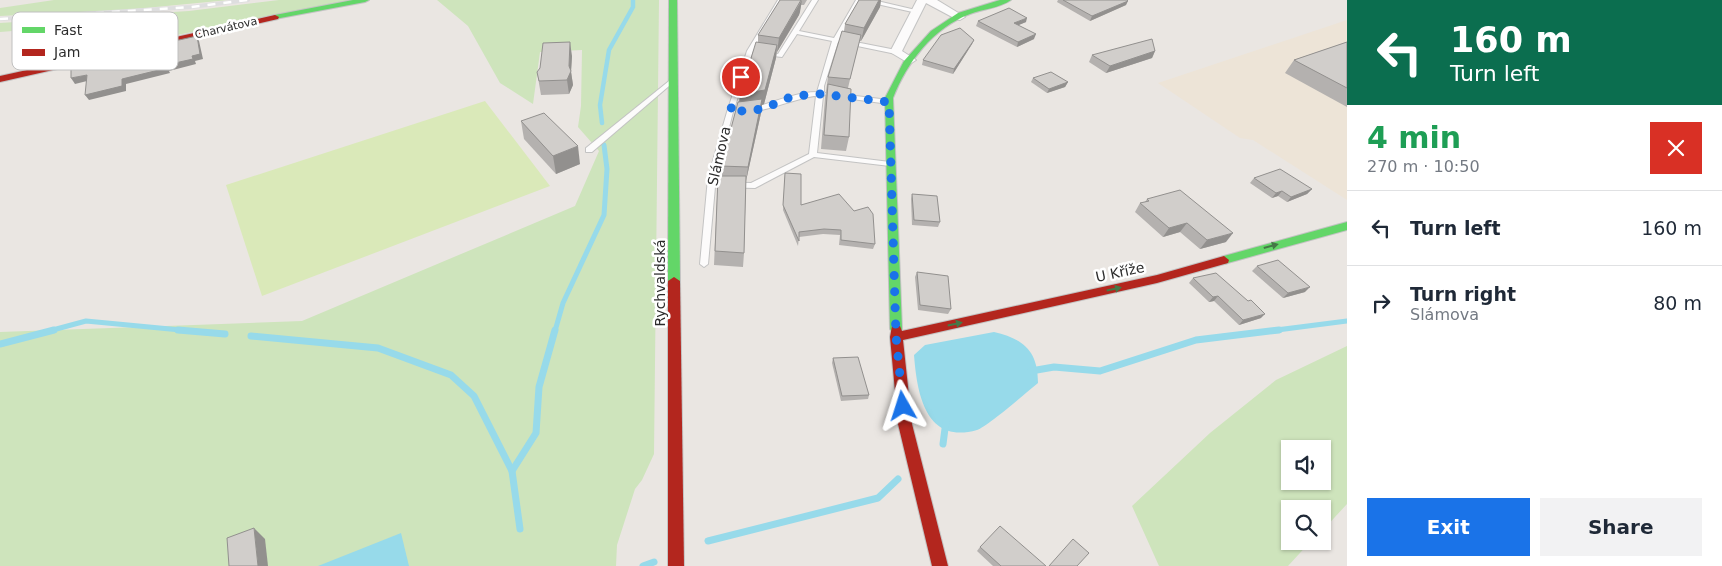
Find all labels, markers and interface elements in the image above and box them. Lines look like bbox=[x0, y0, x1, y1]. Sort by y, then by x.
legend bbox=[12, 12, 178, 70]
street label: Charvátova bbox=[194, 15, 258, 41]
icon: left bbox=[1367, 20, 1432, 85]
text: 160 m bbox=[1450, 20, 1572, 60]
text: Fast bbox=[54, 22, 83, 38]
text: Jam bbox=[53, 44, 80, 60]
pin bbox=[720, 56, 762, 98]
text: Turn left bbox=[1450, 61, 1539, 86]
icon: arrive bbox=[727, 63, 755, 91]
text: 4 min bbox=[1367, 120, 1461, 155]
button: close bbox=[1650, 122, 1702, 174]
street label: Slámova bbox=[704, 125, 734, 187]
text: 270 m · 10:50 bbox=[1367, 157, 1480, 176]
icon: left bbox=[1367, 214, 1395, 242]
text: Turn left bbox=[1410, 217, 1501, 239]
text: 160 m bbox=[1641, 217, 1702, 239]
street label: Rychvaldská bbox=[652, 239, 668, 327]
one-way arrow bbox=[1263, 242, 1278, 250]
street label: U Kříže bbox=[1094, 259, 1146, 285]
text: Turn right bbox=[1410, 283, 1516, 305]
one-way arrow bbox=[1106, 285, 1121, 293]
icon: right bbox=[1367, 289, 1395, 317]
text: 80 m bbox=[1653, 292, 1702, 314]
text: Slámova bbox=[1410, 305, 1479, 324]
one-way arrow bbox=[948, 319, 964, 327]
position arrow bbox=[876, 379, 928, 431]
map controls bbox=[1281, 440, 1331, 550]
button: sound bbox=[1281, 440, 1331, 490]
button: Exit bbox=[1367, 498, 1530, 556]
button: Share bbox=[1540, 498, 1702, 556]
button: search bbox=[1281, 500, 1331, 550]

